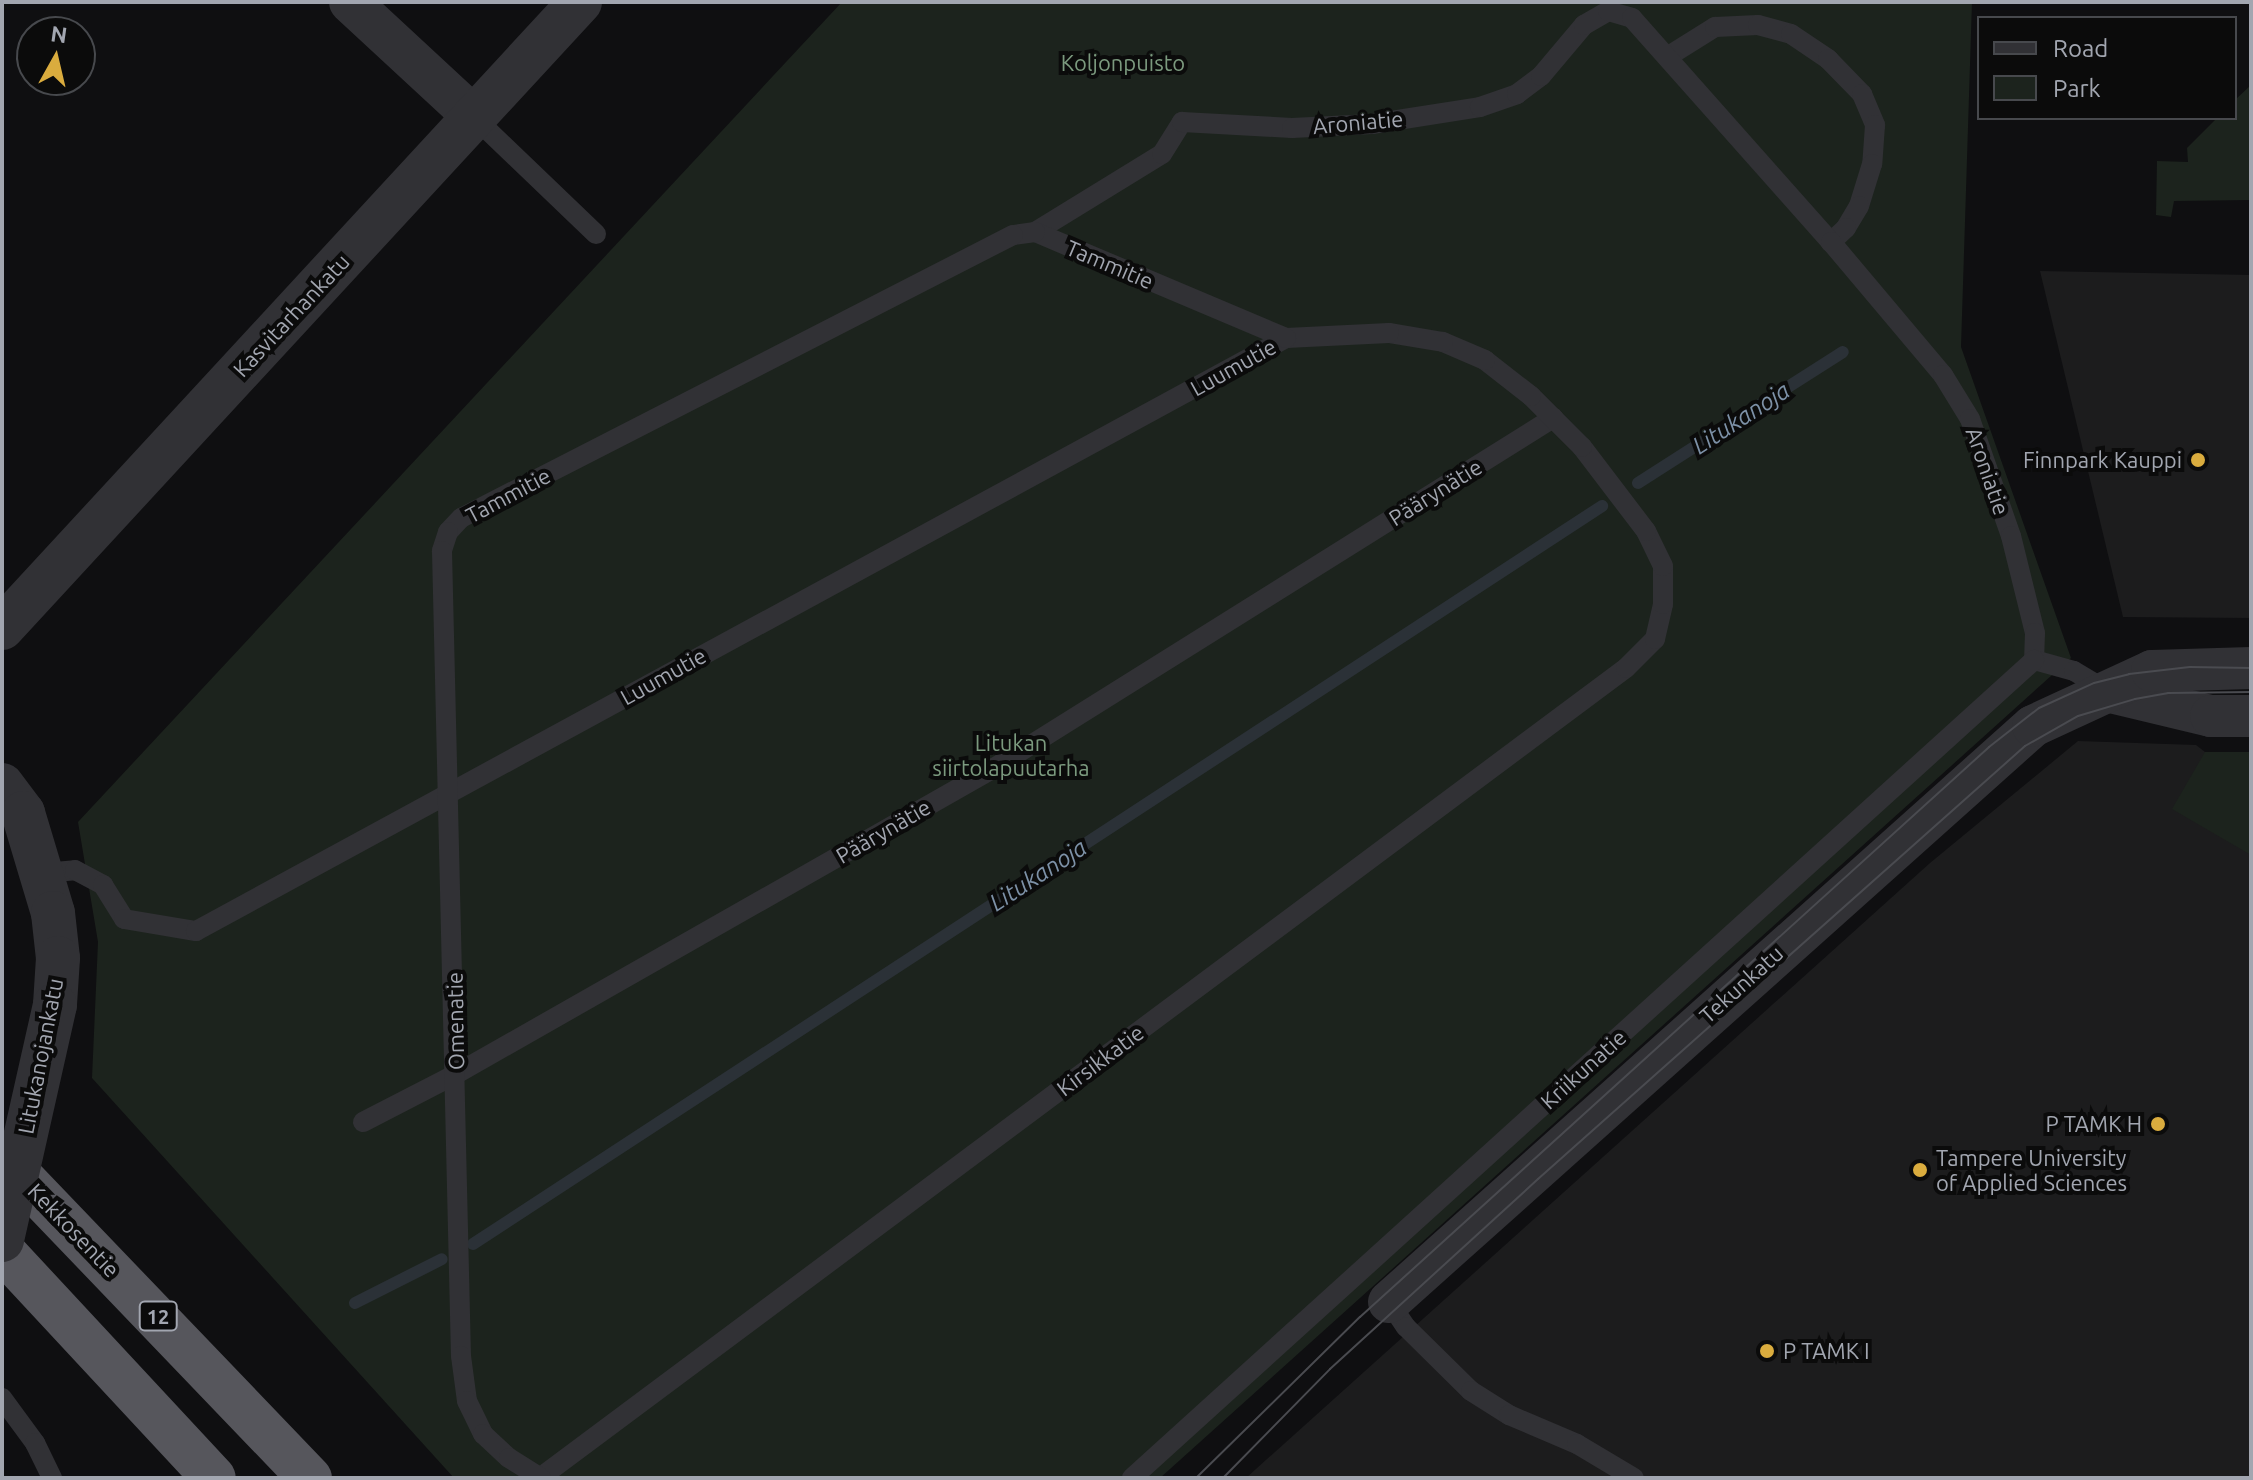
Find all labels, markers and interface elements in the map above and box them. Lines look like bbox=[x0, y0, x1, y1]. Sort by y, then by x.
north arrow bbox=[16, 16, 96, 96]
legend bbox=[1977, 16, 2237, 120]
text: N bbox=[49, 20, 69, 47]
text: Road bbox=[2053, 35, 2108, 62]
park label: Koljonpuisto bbox=[1061, 50, 1185, 76]
text: Park bbox=[2053, 75, 2101, 102]
street label: Aroniatie bbox=[1312, 105, 1404, 139]
street label: Tammitie bbox=[1062, 234, 1158, 294]
street label: Kasvitarhankatu bbox=[227, 248, 355, 382]
street label: Luumutie bbox=[1185, 333, 1281, 401]
water label: Litukanoja bbox=[1687, 376, 1795, 460]
street label: Aroniatie bbox=[1961, 424, 2015, 518]
place label: Finnpark Kauppi bbox=[2023, 447, 2182, 473]
marker: Finnpark Kauppi bbox=[2189, 451, 2207, 469]
street label: Päärynätie bbox=[1383, 453, 1487, 531]
street label: Tammitie bbox=[461, 462, 555, 528]
street label: Luumutie bbox=[615, 642, 711, 710]
park label: Litukan siirtolapuutarha bbox=[932, 729, 1090, 780]
street label: Päärynätie bbox=[831, 793, 935, 869]
water label: Litukanoja bbox=[984, 833, 1092, 917]
street label: Tekunkatu bbox=[1694, 940, 1788, 1028]
street label: Omenatie bbox=[441, 972, 469, 1070]
street label: Litukanojankatu bbox=[12, 976, 68, 1136]
street label: Kirsikkatie bbox=[1051, 1019, 1149, 1101]
street label: Kriikunatie bbox=[1535, 1024, 1631, 1114]
place label: P TAMK H bbox=[2046, 1111, 2142, 1137]
marker: P TAMK H bbox=[2149, 1115, 2167, 1133]
place label: Tampere University of Applied Sciences bbox=[1936, 1144, 2127, 1196]
marker: Tampere University of Applied Sciences bbox=[1911, 1161, 1929, 1179]
street label: Kekkosentie bbox=[23, 1178, 125, 1282]
road number: 12 bbox=[138, 1300, 178, 1332]
place label: P TAMK I bbox=[1783, 1338, 1870, 1364]
marker: P TAMK I bbox=[1758, 1342, 1776, 1360]

